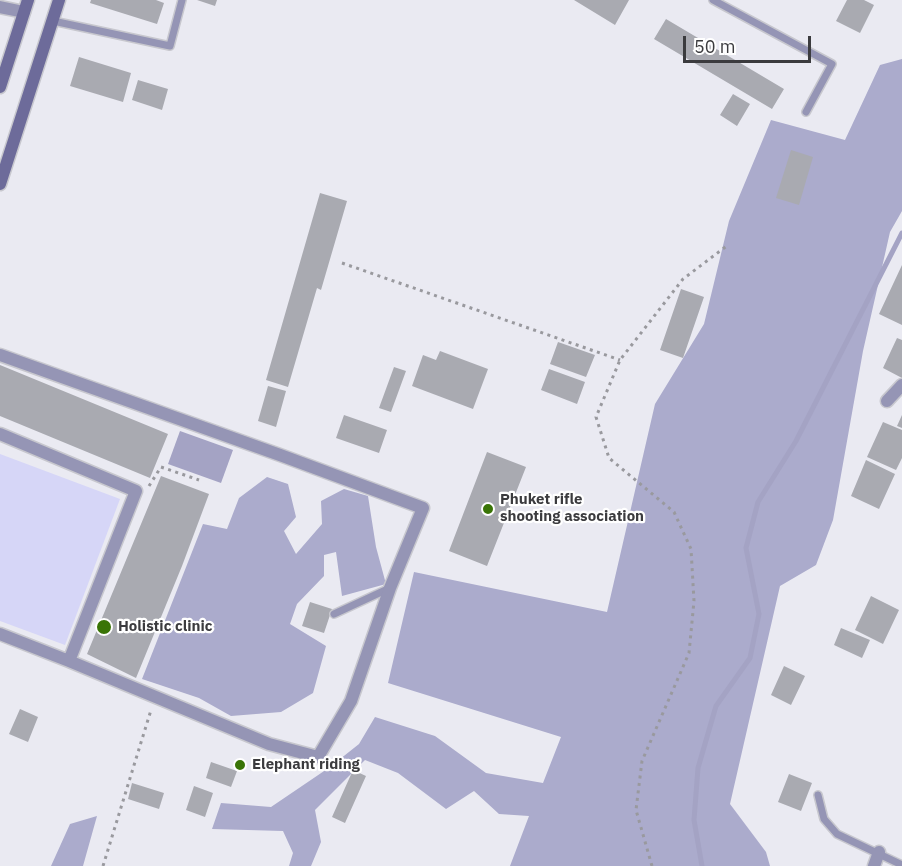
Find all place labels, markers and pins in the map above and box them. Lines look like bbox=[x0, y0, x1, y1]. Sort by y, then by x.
place label: Phuket rifle shooting association bbox=[500, 491, 644, 526]
marker: Phuket rifle shooting association bbox=[481, 502, 495, 516]
marker: Holistic clinic bbox=[95, 618, 113, 636]
place label: Holistic clinic bbox=[118, 618, 212, 636]
place label: Elephant riding bbox=[252, 756, 360, 774]
marker: Elephant riding bbox=[233, 758, 247, 772]

